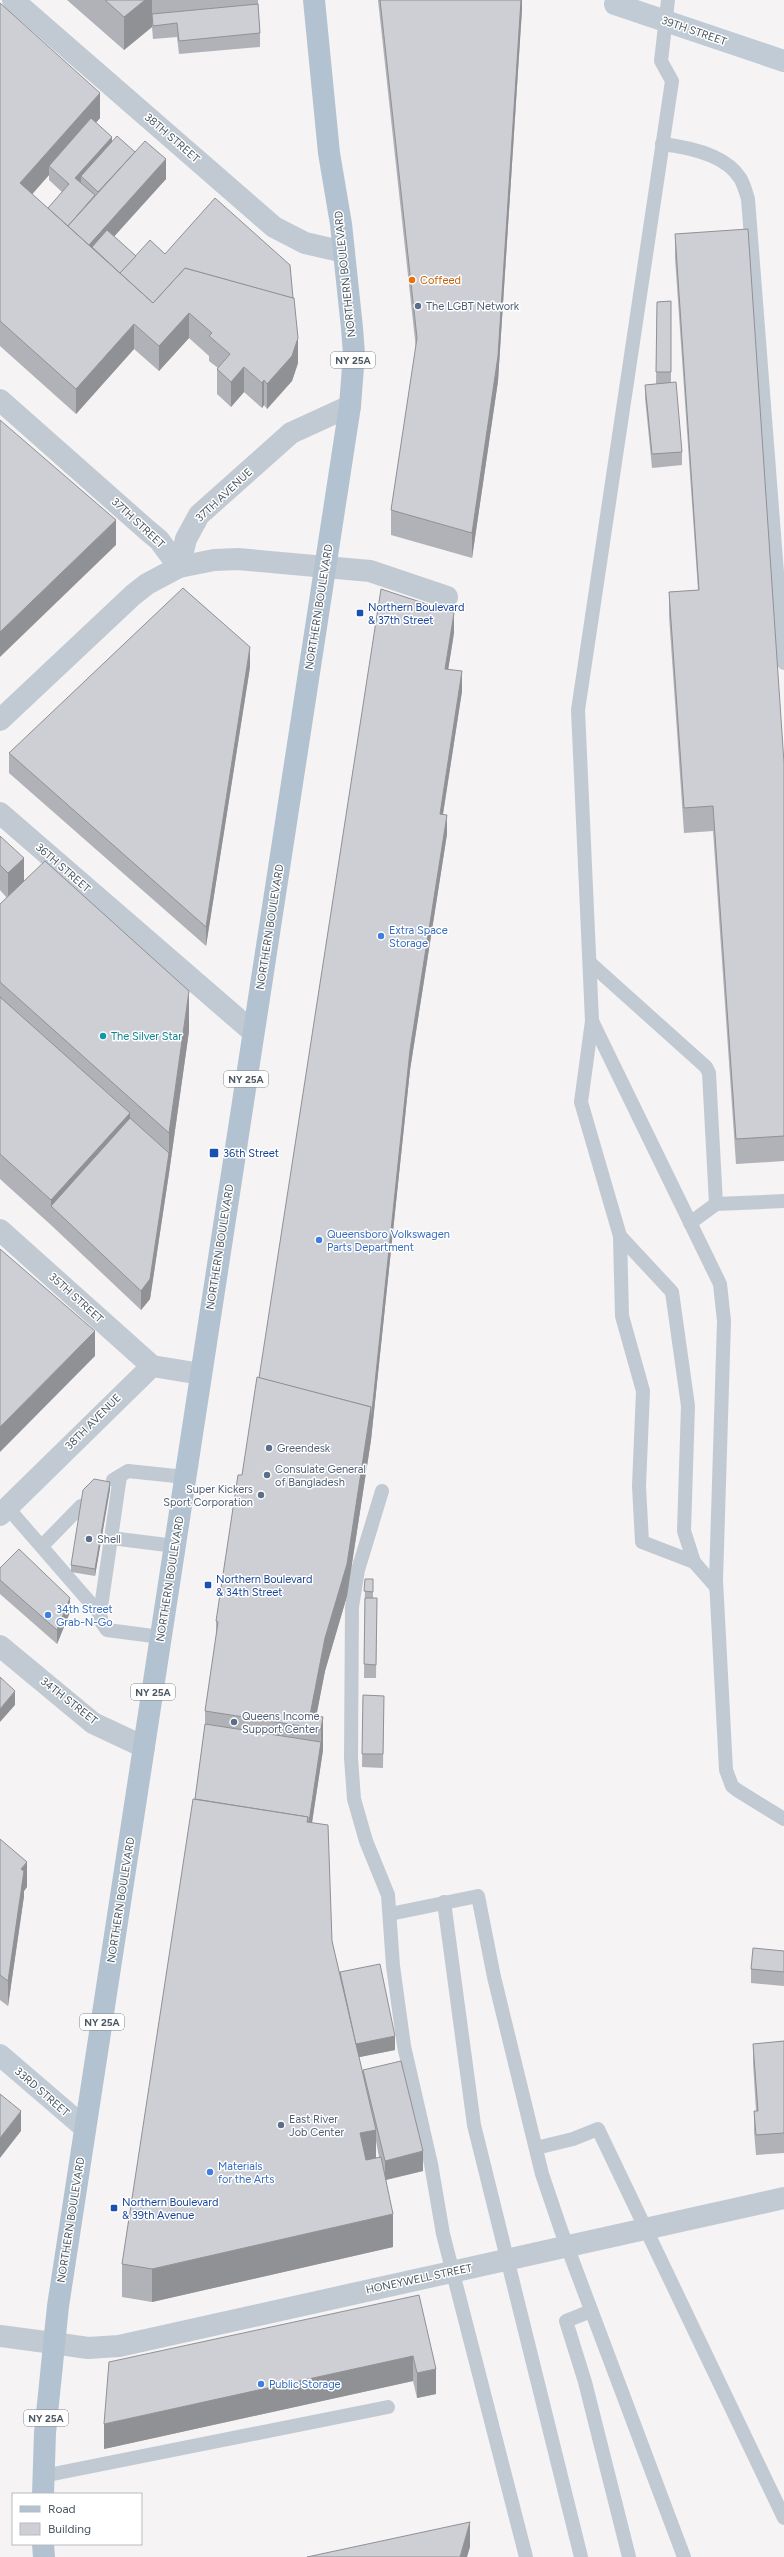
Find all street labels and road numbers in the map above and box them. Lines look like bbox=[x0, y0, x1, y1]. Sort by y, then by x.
street label: 39TH STREET bbox=[660, 14, 728, 48]
street label: 38TH STREET bbox=[142, 111, 202, 165]
street label: NORTHERN BOULEVARD bbox=[332, 210, 358, 338]
road number: NY 25A bbox=[331, 352, 375, 368]
street label: 37TH AVENUE bbox=[193, 465, 255, 525]
street label: 37TH STREET bbox=[109, 495, 167, 551]
street label: NORTHERN BOULEVARD bbox=[303, 543, 335, 671]
street label: 36TH STREET bbox=[33, 841, 93, 895]
street label: NORTHERN BOULEVARD bbox=[254, 863, 286, 991]
road number: NY 25A bbox=[224, 1071, 268, 1087]
street label: NORTHERN BOULEVARD bbox=[204, 1183, 236, 1311]
street label: 35TH STREET bbox=[46, 1270, 106, 1326]
street label: 38TH AVENUE bbox=[62, 1391, 124, 1453]
street label: NORTHERN BOULEVARD bbox=[154, 1515, 186, 1643]
street label: 34TH STREET bbox=[38, 1675, 100, 1727]
road number: NY 25A bbox=[131, 1684, 175, 1700]
street label: NORTHERN BOULEVARD bbox=[105, 1836, 137, 1964]
road number: NY 25A bbox=[80, 2014, 124, 2030]
street label: 33RD STREET bbox=[12, 2065, 72, 2119]
street label: NORTHERN BOULEVARD bbox=[55, 2156, 87, 2284]
street label: HONEYWELL STREET bbox=[365, 2261, 473, 2297]
road number: NY 25A bbox=[24, 2410, 68, 2426]

